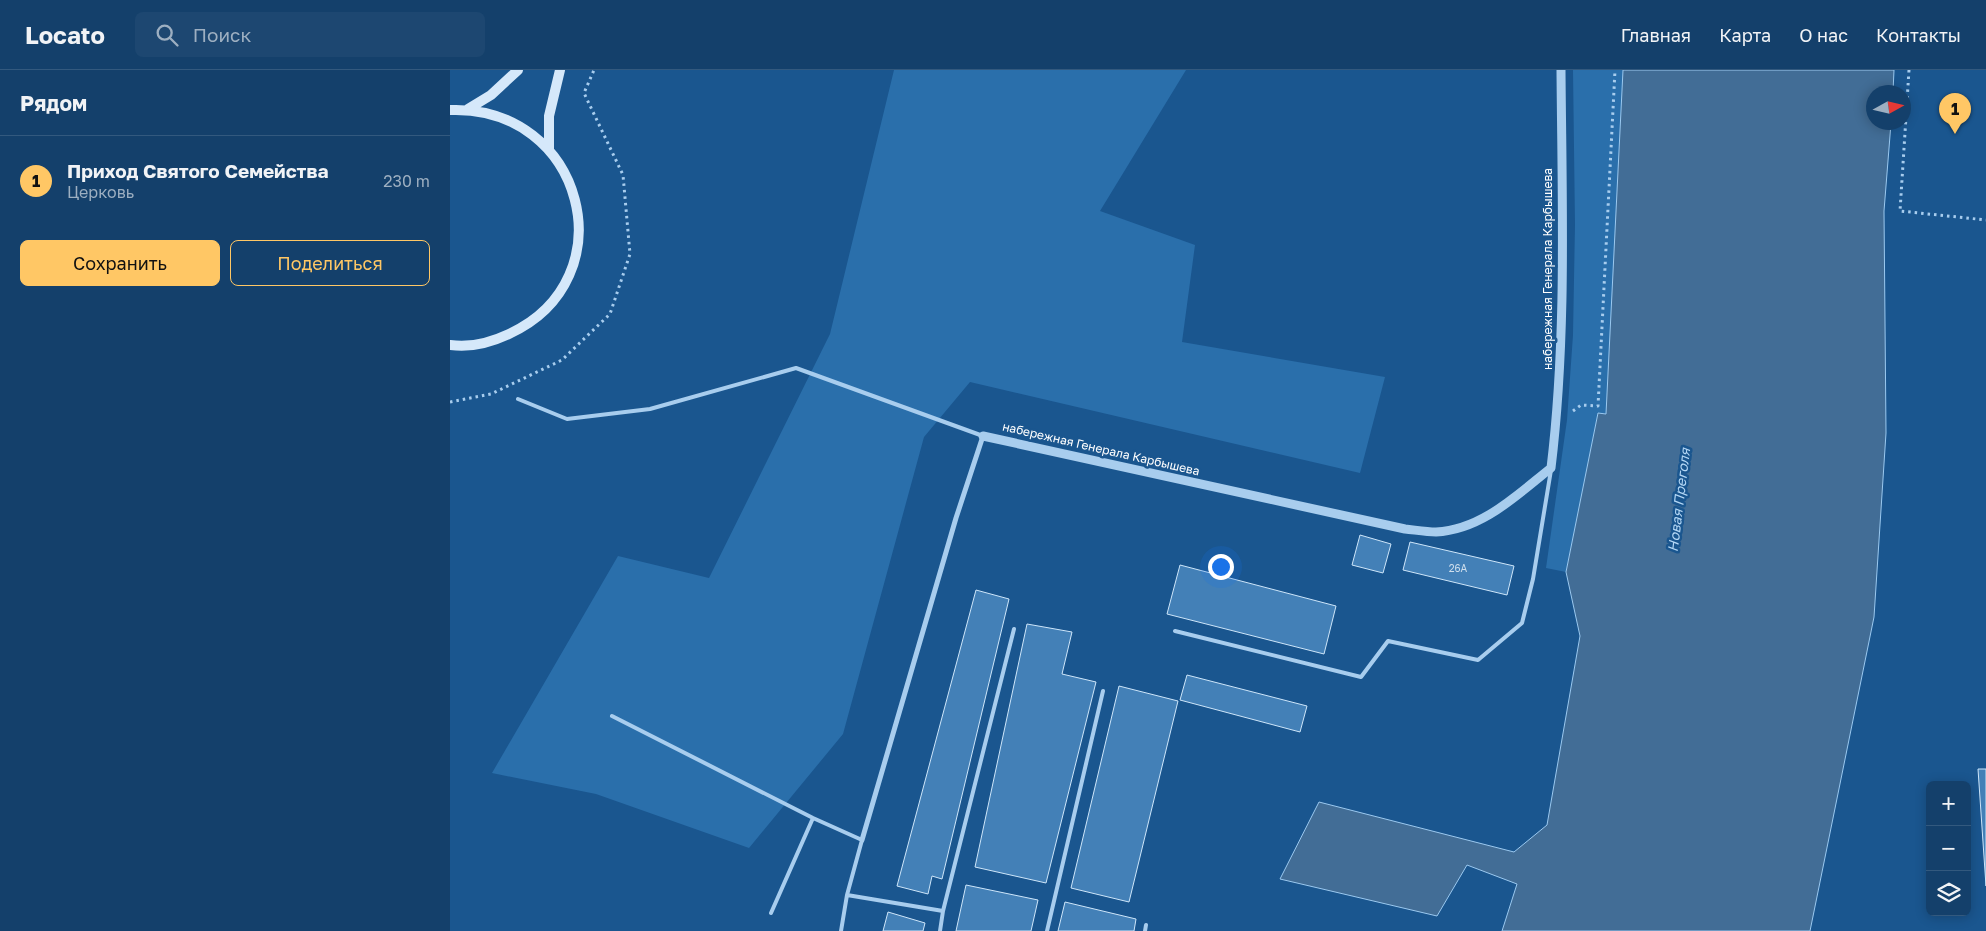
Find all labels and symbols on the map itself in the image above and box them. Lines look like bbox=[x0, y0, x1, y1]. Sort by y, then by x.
north arrow bbox=[1866, 85, 1911, 130]
pin: 1 bbox=[1939, 93, 1971, 134]
street label: набережная Генерала Карбышева bbox=[1540, 168, 1555, 370]
street label: набережная Генерала Карбышева bbox=[1001, 418, 1201, 479]
water label: Новая Преголя bbox=[1664, 446, 1693, 553]
your location bbox=[1208, 554, 1234, 580]
house number: 26А bbox=[1449, 562, 1468, 574]

